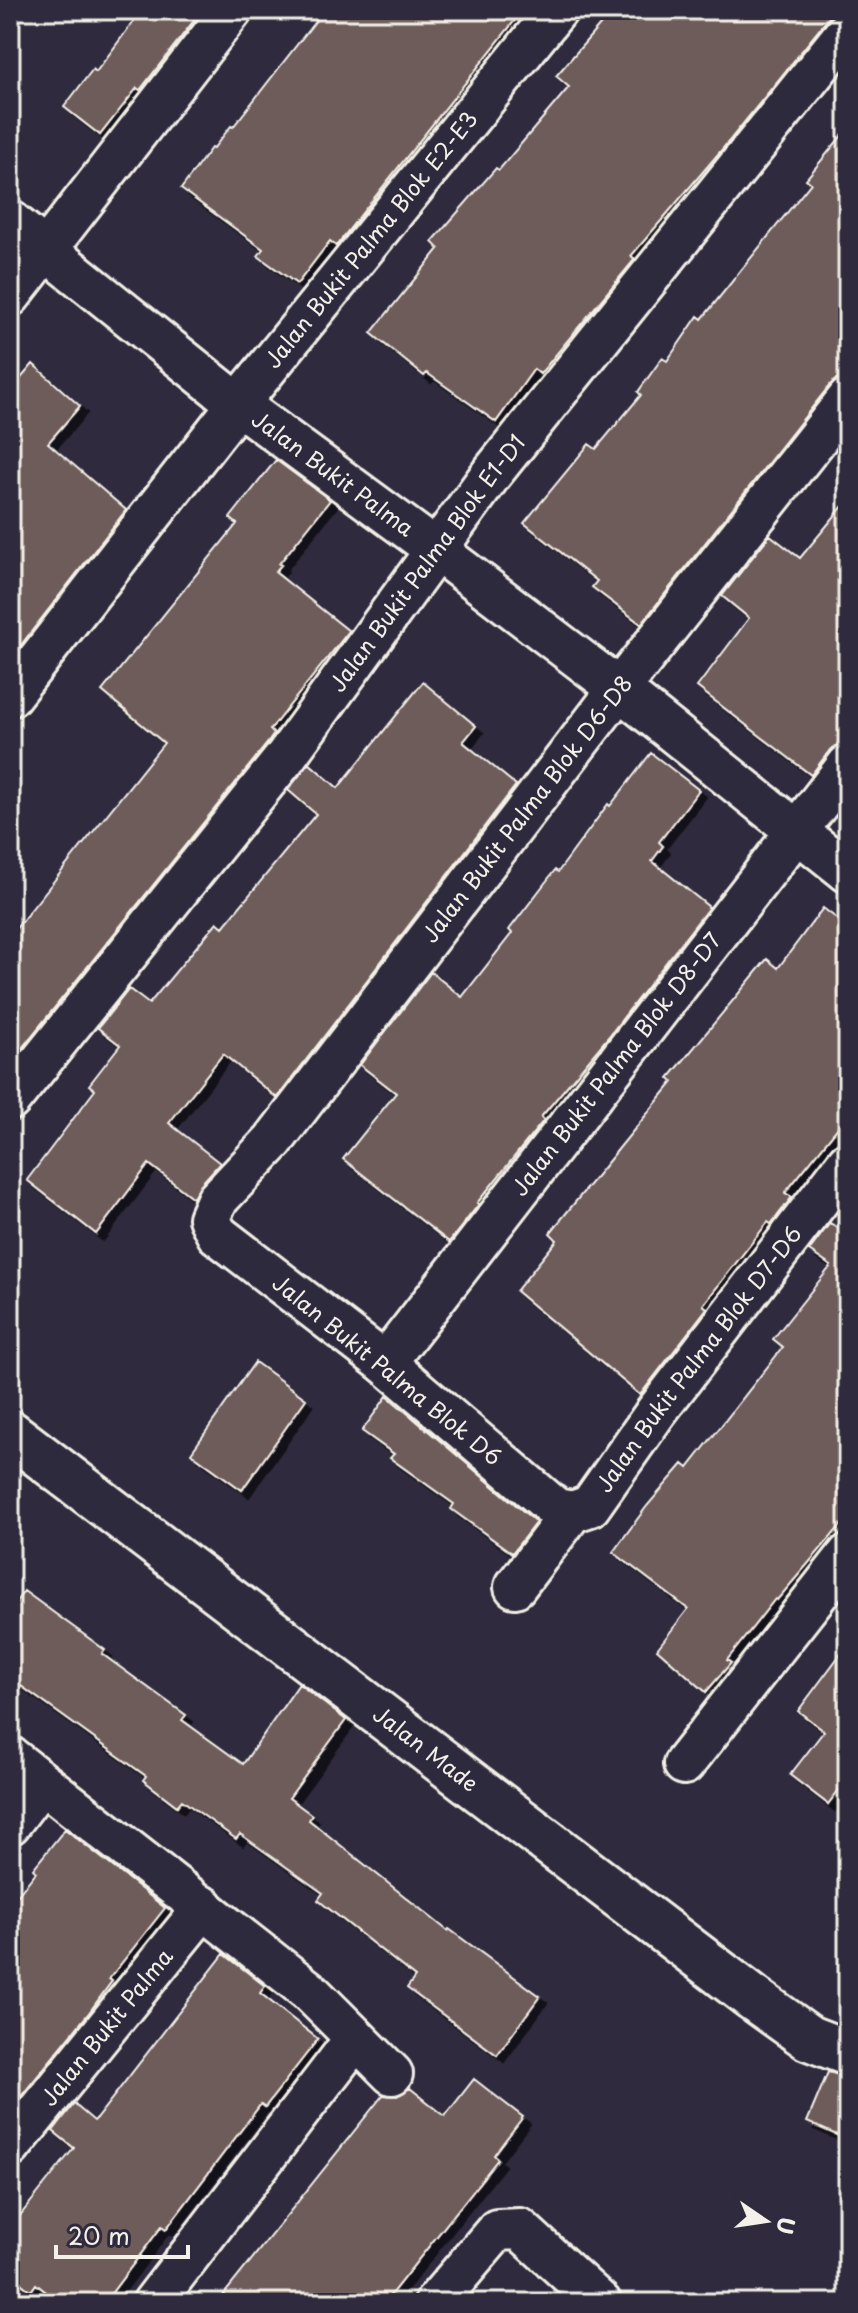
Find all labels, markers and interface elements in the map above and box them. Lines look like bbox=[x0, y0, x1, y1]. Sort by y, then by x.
street label: Jalan Bukit Palma Blok E2-E3 bbox=[256, 103, 484, 374]
street label: Jalan Bukit Palma bbox=[246, 402, 422, 544]
street label: Jalan Bukit Palma Blok E1-D1 bbox=[320, 427, 532, 698]
street label: Jalan Bukit Palma Blok D6-D8 bbox=[413, 667, 639, 949]
street label: Jalan Bukit Palma Blok D8-D7 bbox=[503, 924, 728, 1202]
street label: Jalan Bukit Palma Blok D7-D6 bbox=[587, 1218, 809, 1498]
street label: Jalan Bukit Palma Blok D6 bbox=[266, 1266, 510, 1472]
street label: Jalan Made bbox=[367, 1697, 486, 1799]
street label: Jalan Bukit Palma bbox=[32, 1940, 180, 2112]
north arrow bbox=[726, 2181, 806, 2261]
scale bar bbox=[56, 2209, 188, 2259]
text: U bbox=[769, 2214, 805, 2238]
text: 20 m bbox=[68, 2217, 130, 2253]

